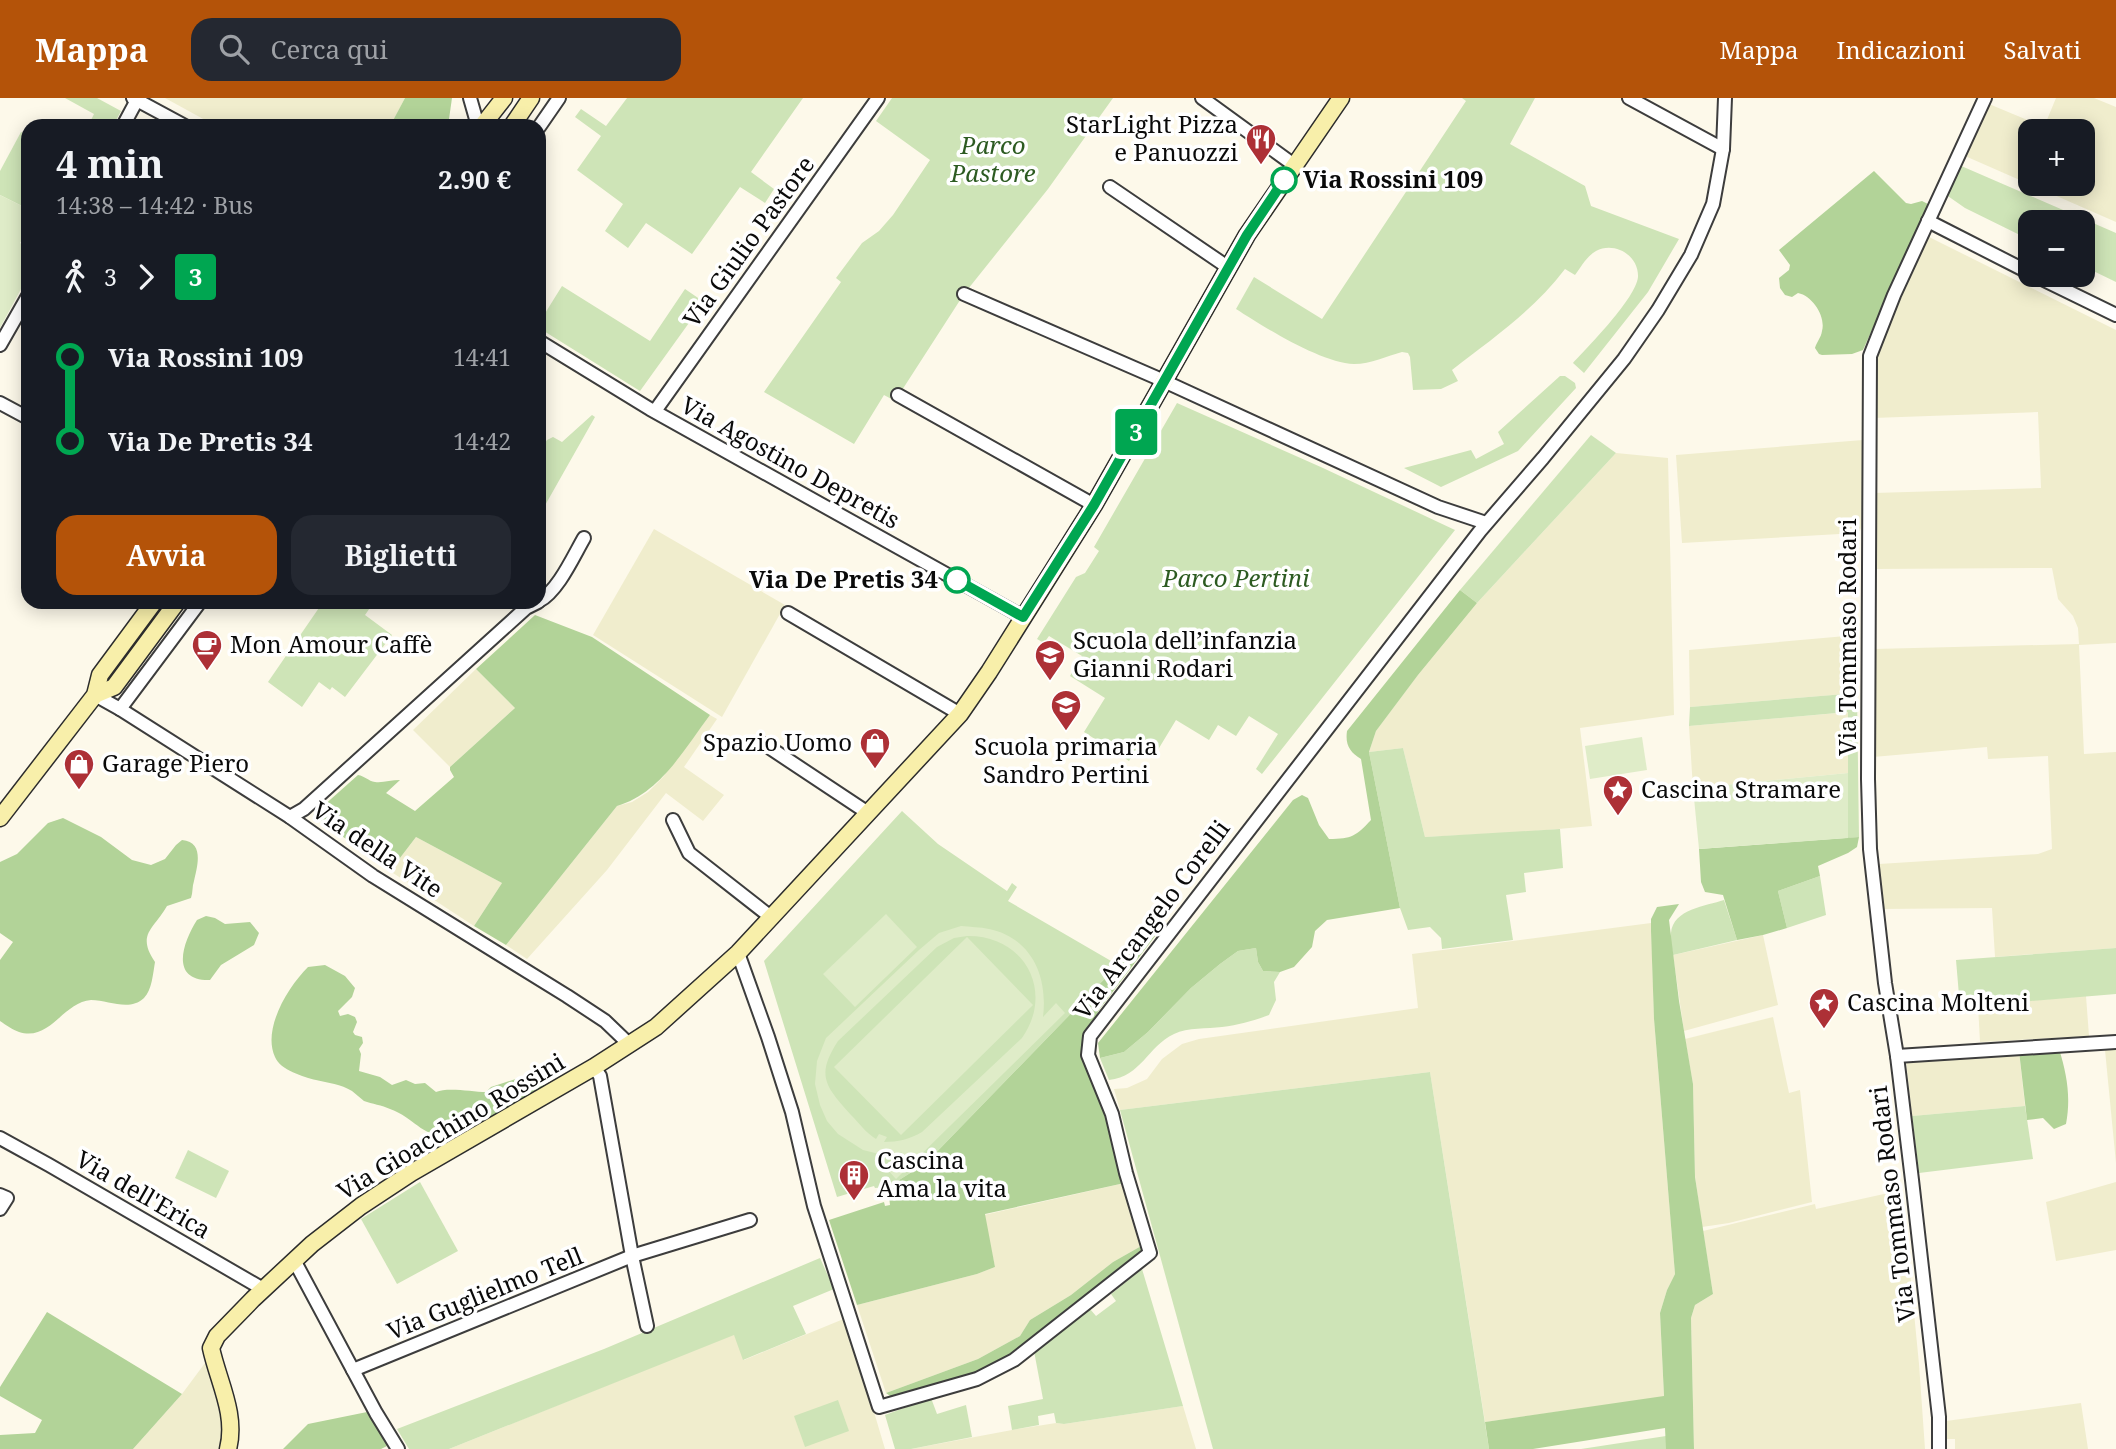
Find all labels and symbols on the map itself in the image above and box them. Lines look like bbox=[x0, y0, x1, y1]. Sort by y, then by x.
place label: StarLight Pizza e Panuozzi bbox=[1066, 107, 1238, 168]
restaurant icon: StarLight Pizza e Panuozzi bbox=[1244, 122, 1278, 166]
park label: Parco Pastore bbox=[949, 128, 1036, 189]
street label: Via Giulio Pastore bbox=[674, 149, 821, 333]
place label: Via Rossini 109 bbox=[1303, 162, 1484, 195]
marker: Via Rossini 109 bbox=[1271, 167, 1297, 193]
street label: Via Agostino Depretis bbox=[675, 388, 906, 536]
line badge: 3 bbox=[1113, 409, 1159, 455]
street label: Via Tommaso Rodari bbox=[1830, 518, 1863, 756]
park label: Parco Pertini bbox=[1162, 561, 1309, 594]
place label: Via De Pretis 34 bbox=[749, 562, 938, 595]
marker: Via De Pretis 34 bbox=[944, 567, 970, 593]
place label: Scuola dell’infanzia Gianni Rodari bbox=[1073, 623, 1297, 684]
place label: Mon Amour Caffè bbox=[230, 627, 432, 660]
cafe icon: Mon Amour Caffè bbox=[190, 628, 224, 672]
school or university icon: Scuola dell’infanzia Gianni Rodari bbox=[1033, 638, 1067, 682]
school or university icon: Scuola primaria Sandro Pertini bbox=[1049, 688, 1083, 732]
place label: Spazio Uomo bbox=[703, 725, 852, 758]
shop icon: Spazio Uomo bbox=[858, 726, 892, 770]
place label: Scuola primaria Sandro Pertini bbox=[974, 729, 1158, 790]
place label: Garage Piero bbox=[102, 746, 249, 779]
shop icon: Garage Piero bbox=[62, 747, 96, 791]
place label: Cascina Stramare bbox=[1641, 772, 1841, 805]
place icon: Cascina Stramare bbox=[1601, 773, 1635, 817]
street label: Via della Vite bbox=[306, 793, 450, 905]
street label: Via Arcangelo Corelli bbox=[1065, 813, 1237, 1025]
place label: Cascina Molteni bbox=[1847, 985, 2029, 1018]
place icon: Cascina Molteni bbox=[1807, 986, 1841, 1030]
street label: Via Gioacchino Rossini bbox=[330, 1044, 570, 1207]
street label: Via Tommaso Rodari bbox=[1861, 1084, 1922, 1324]
street label: Via dell'Erica bbox=[70, 1142, 217, 1246]
place label: Cascina Ama la vita bbox=[877, 1143, 1007, 1204]
building icon: Cascina Ama la vita bbox=[837, 1158, 871, 1202]
street label: Via Guglielmo Tell bbox=[382, 1238, 588, 1347]

